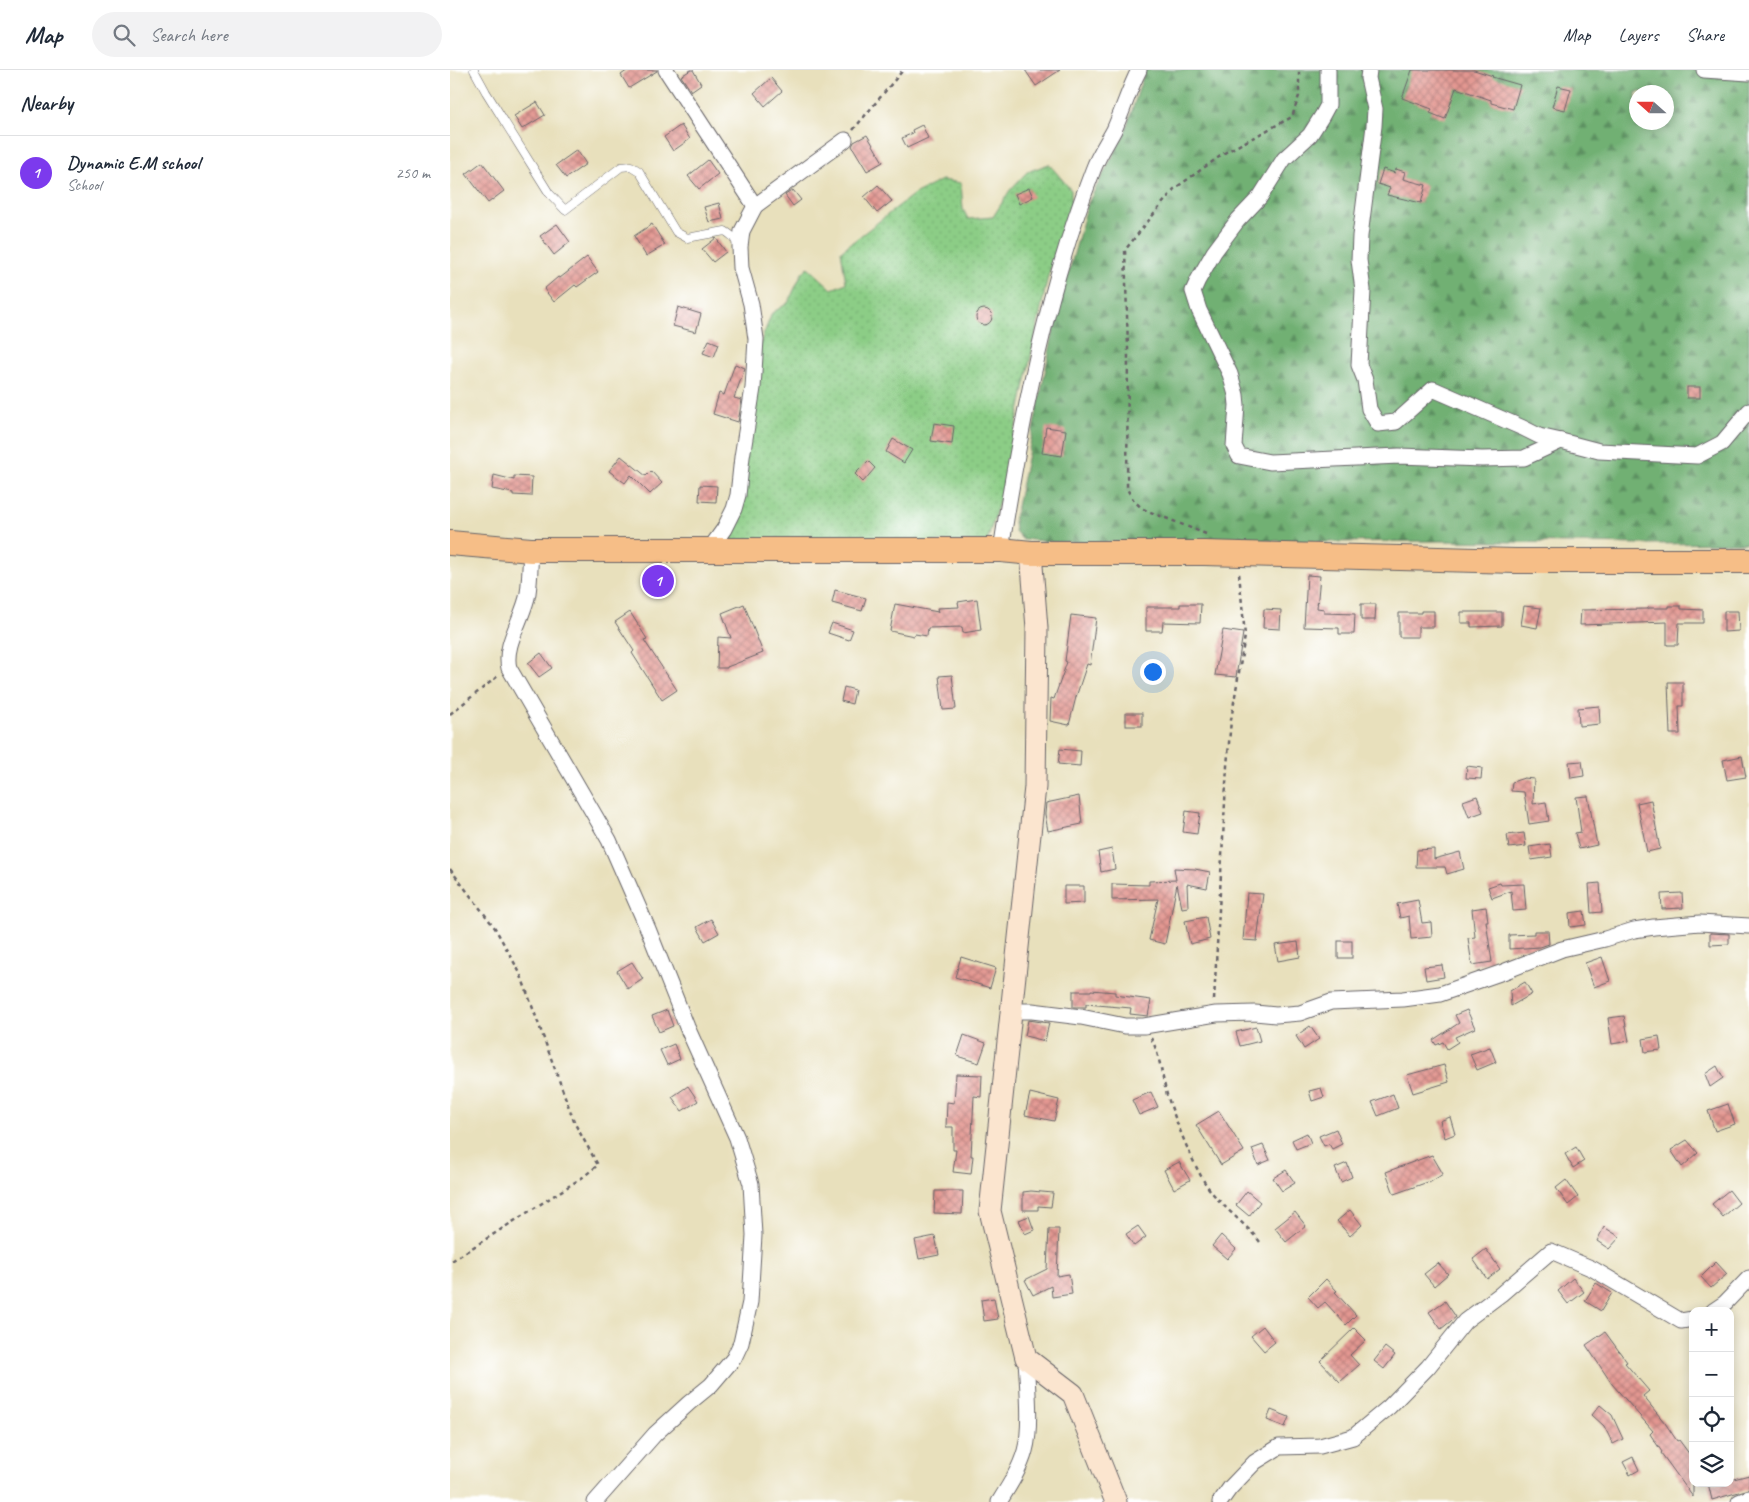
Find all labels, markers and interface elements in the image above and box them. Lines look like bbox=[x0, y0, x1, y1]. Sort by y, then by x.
search box bbox=[92, 12, 442, 57]
text: Map bbox=[25, 20, 62, 50]
icon: search bbox=[110, 21, 138, 49]
text: Search here bbox=[150, 23, 228, 47]
text: Map bbox=[1563, 24, 1591, 46]
text: Layers bbox=[1619, 24, 1658, 46]
text: Share bbox=[1686, 24, 1724, 46]
north arrow bbox=[1629, 85, 1674, 130]
text: Nearby bbox=[20, 90, 73, 116]
text: Dynamic E.M school bbox=[67, 151, 200, 175]
text: 1 bbox=[32, 163, 40, 183]
text: 250 m bbox=[396, 163, 430, 183]
text: School bbox=[67, 175, 101, 195]
pin: 1 bbox=[642, 562, 674, 600]
your location bbox=[1140, 659, 1166, 685]
map controls bbox=[1689, 1307, 1734, 1487]
button: + bbox=[1689, 1307, 1734, 1352]
button: − bbox=[1689, 1352, 1734, 1397]
button: locate bbox=[1689, 1397, 1734, 1442]
button: layers bbox=[1689, 1442, 1734, 1487]

